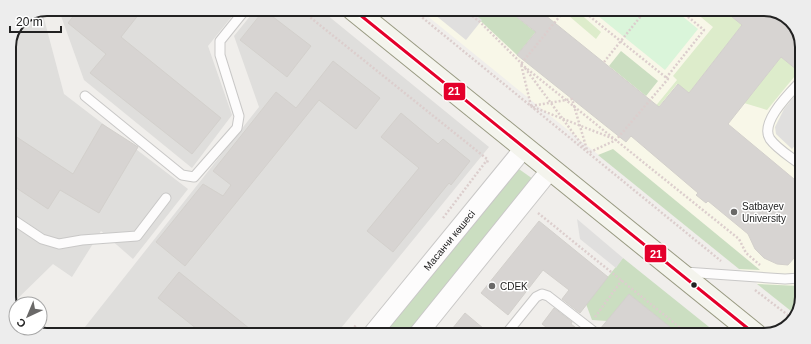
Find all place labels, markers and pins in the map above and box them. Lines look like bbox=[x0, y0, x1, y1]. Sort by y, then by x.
place label: Satbayev University bbox=[742, 201, 786, 224]
marker: Satbayev University bbox=[729, 207, 739, 217]
unlabelled marker bbox=[689, 280, 699, 290]
marker: CDEK bbox=[487, 281, 497, 291]
place label: CDEK bbox=[500, 281, 528, 292]

